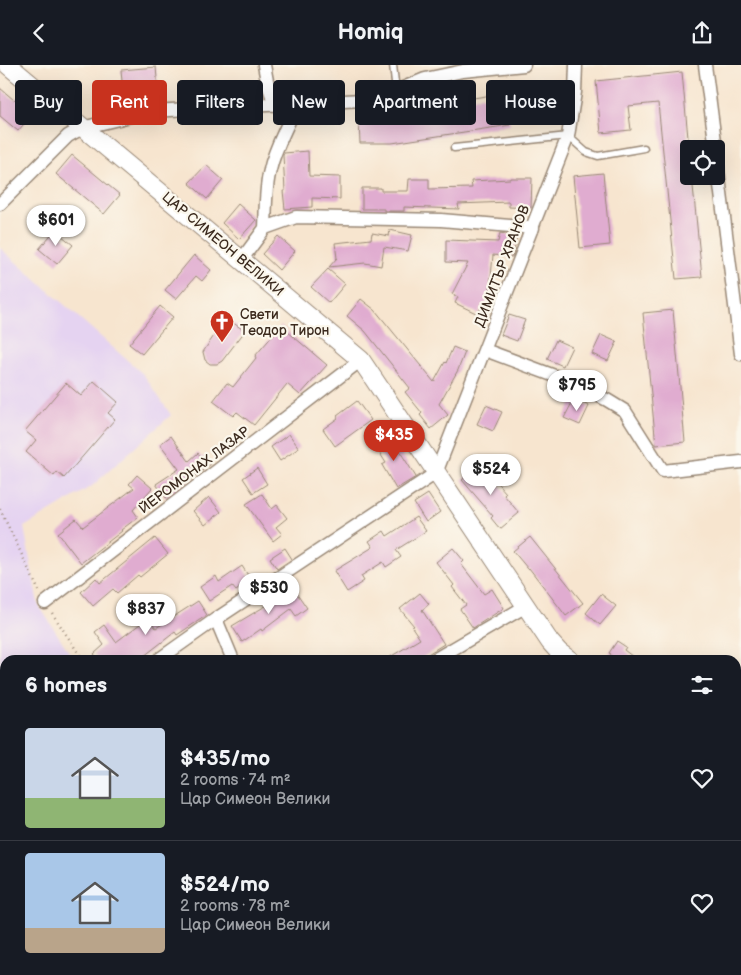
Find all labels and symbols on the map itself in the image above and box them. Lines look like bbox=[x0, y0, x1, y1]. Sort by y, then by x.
street label: ЦАР СИМЕОН ВЕЛИКИ bbox=[159, 188, 287, 300]
street label: ДИМИТЪР ХРАНОВ bbox=[471, 202, 533, 329]
pin: $601 bbox=[26, 205, 86, 247]
place label: Свети Теодор Тирон bbox=[240, 306, 329, 339]
church icon: Свети Теодор Тирон bbox=[209, 309, 235, 343]
pin: $795 bbox=[547, 369, 607, 412]
pin: $435 bbox=[364, 419, 424, 462]
street label: ЙЕРОМОНАХ ЛАЗАР bbox=[135, 423, 253, 517]
pin: $524 bbox=[461, 453, 521, 496]
pin: $530 bbox=[239, 573, 299, 615]
pin: $837 bbox=[116, 593, 176, 636]

